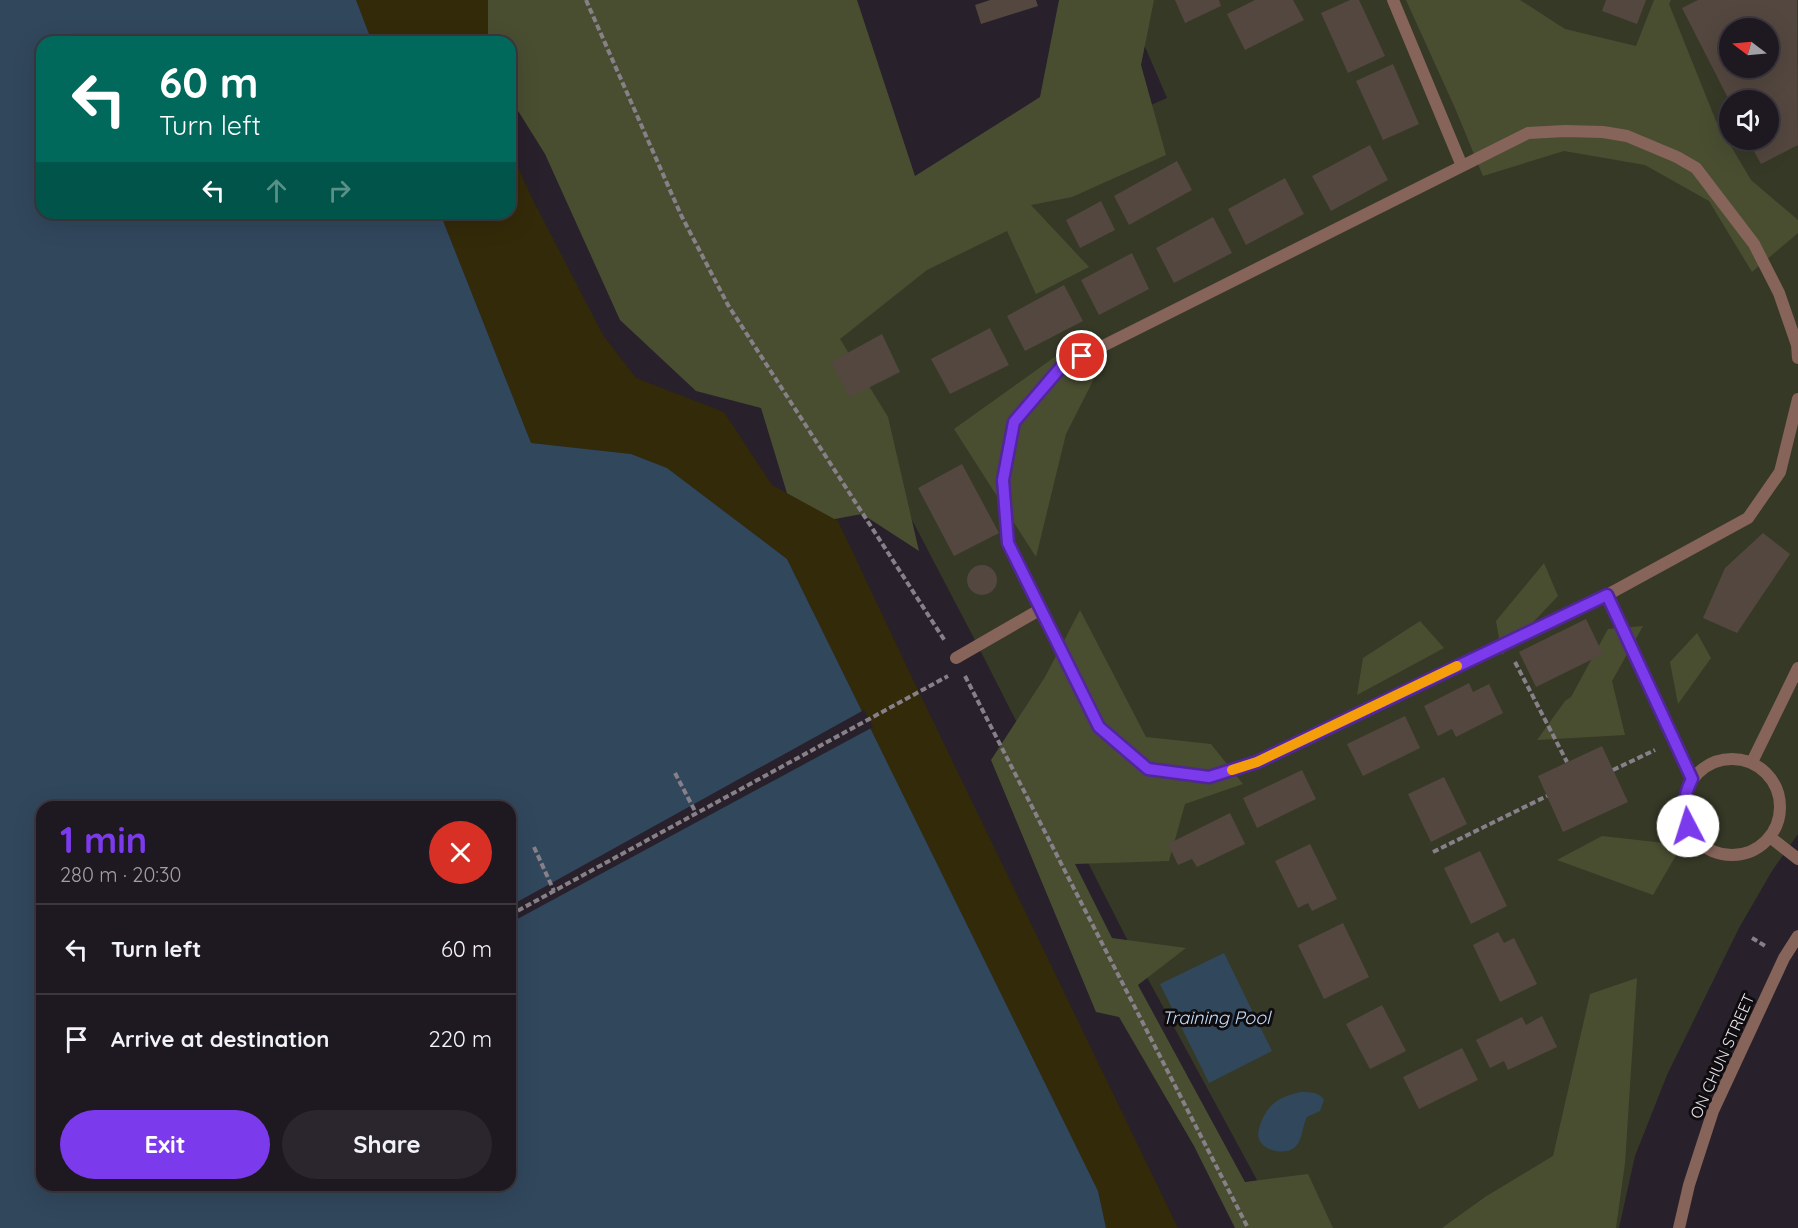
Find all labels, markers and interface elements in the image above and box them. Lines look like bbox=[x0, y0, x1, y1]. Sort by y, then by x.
north arrow bbox=[1719, 18, 1779, 78]
map controls bbox=[1719, 18, 1779, 150]
text: 60 m bbox=[159, 56, 259, 109]
icon: left bbox=[60, 60, 138, 138]
button: sound bbox=[1719, 90, 1779, 150]
text: Turn left bbox=[159, 108, 261, 142]
icon: left bbox=[197, 174, 230, 207]
icon: ahead bbox=[260, 174, 293, 207]
icon: right bbox=[323, 174, 356, 207]
pin bbox=[1056, 330, 1107, 381]
icon: arrive bbox=[1065, 339, 1098, 372]
position arrow bbox=[1656, 794, 1720, 858]
text: 1 min bbox=[60, 817, 147, 862]
button: close bbox=[429, 821, 492, 884]
text: 280 m · 20:30 bbox=[60, 862, 181, 887]
icon: left bbox=[60, 933, 93, 966]
text: Turn left bbox=[111, 935, 201, 963]
text: 60 m bbox=[441, 935, 492, 963]
street label: ON CHUN STREET bbox=[1685, 990, 1759, 1122]
water label: Training Pool bbox=[1162, 1006, 1272, 1029]
icon: arrive bbox=[60, 1023, 93, 1056]
text: Arrive at destination bbox=[111, 1025, 329, 1053]
text: 220 m bbox=[428, 1025, 492, 1053]
button: Exit bbox=[60, 1110, 270, 1179]
button: Share bbox=[282, 1110, 492, 1179]

